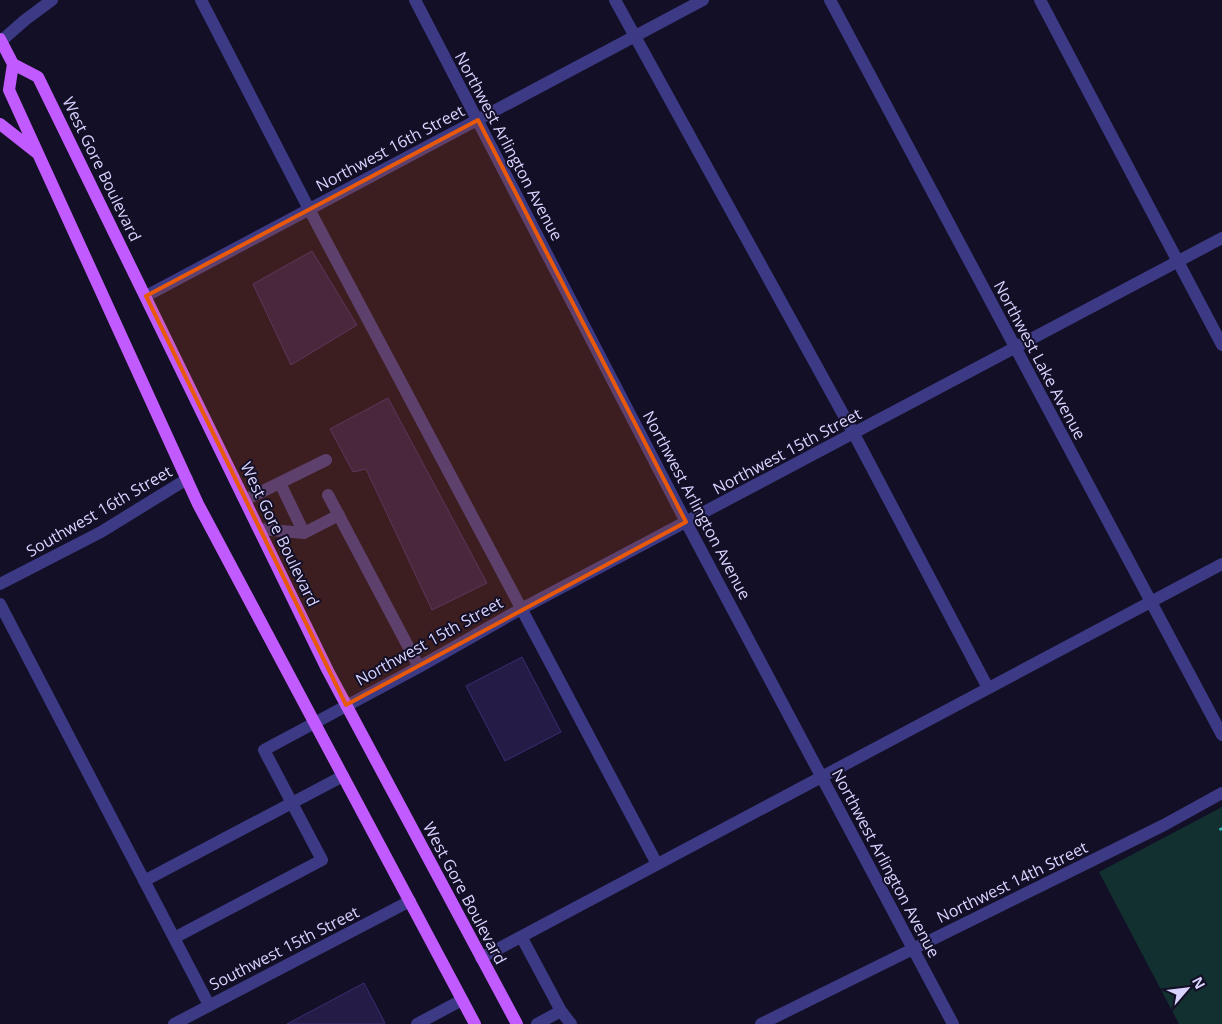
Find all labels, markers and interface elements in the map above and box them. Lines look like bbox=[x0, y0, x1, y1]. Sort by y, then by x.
street label: Northwest Arlington Avenue bbox=[450, 48, 568, 244]
street label: West Gore Boulevard bbox=[57, 93, 147, 245]
street label: Northwest 16th Street bbox=[312, 99, 468, 197]
street label: Northwest Lake Avenue bbox=[989, 277, 1091, 443]
street label: Northwest 15th Street bbox=[709, 402, 865, 500]
street label: Northwest Arlington Avenue bbox=[638, 407, 756, 603]
street label: West Gore Boulevard bbox=[235, 458, 325, 610]
street label: Southwest 16th Street bbox=[22, 460, 176, 562]
street label: Northwest 15th Street bbox=[351, 591, 507, 691]
street label: Northwest Arlington Avenue bbox=[827, 765, 945, 961]
street label: West Gore Boulevard bbox=[418, 818, 512, 968]
street label: Northwest 14th Street bbox=[933, 836, 1091, 928]
street label: Southwest 15th Street bbox=[205, 901, 363, 995]
north arrow bbox=[1162, 964, 1212, 1014]
text: N bbox=[1188, 973, 1210, 992]

